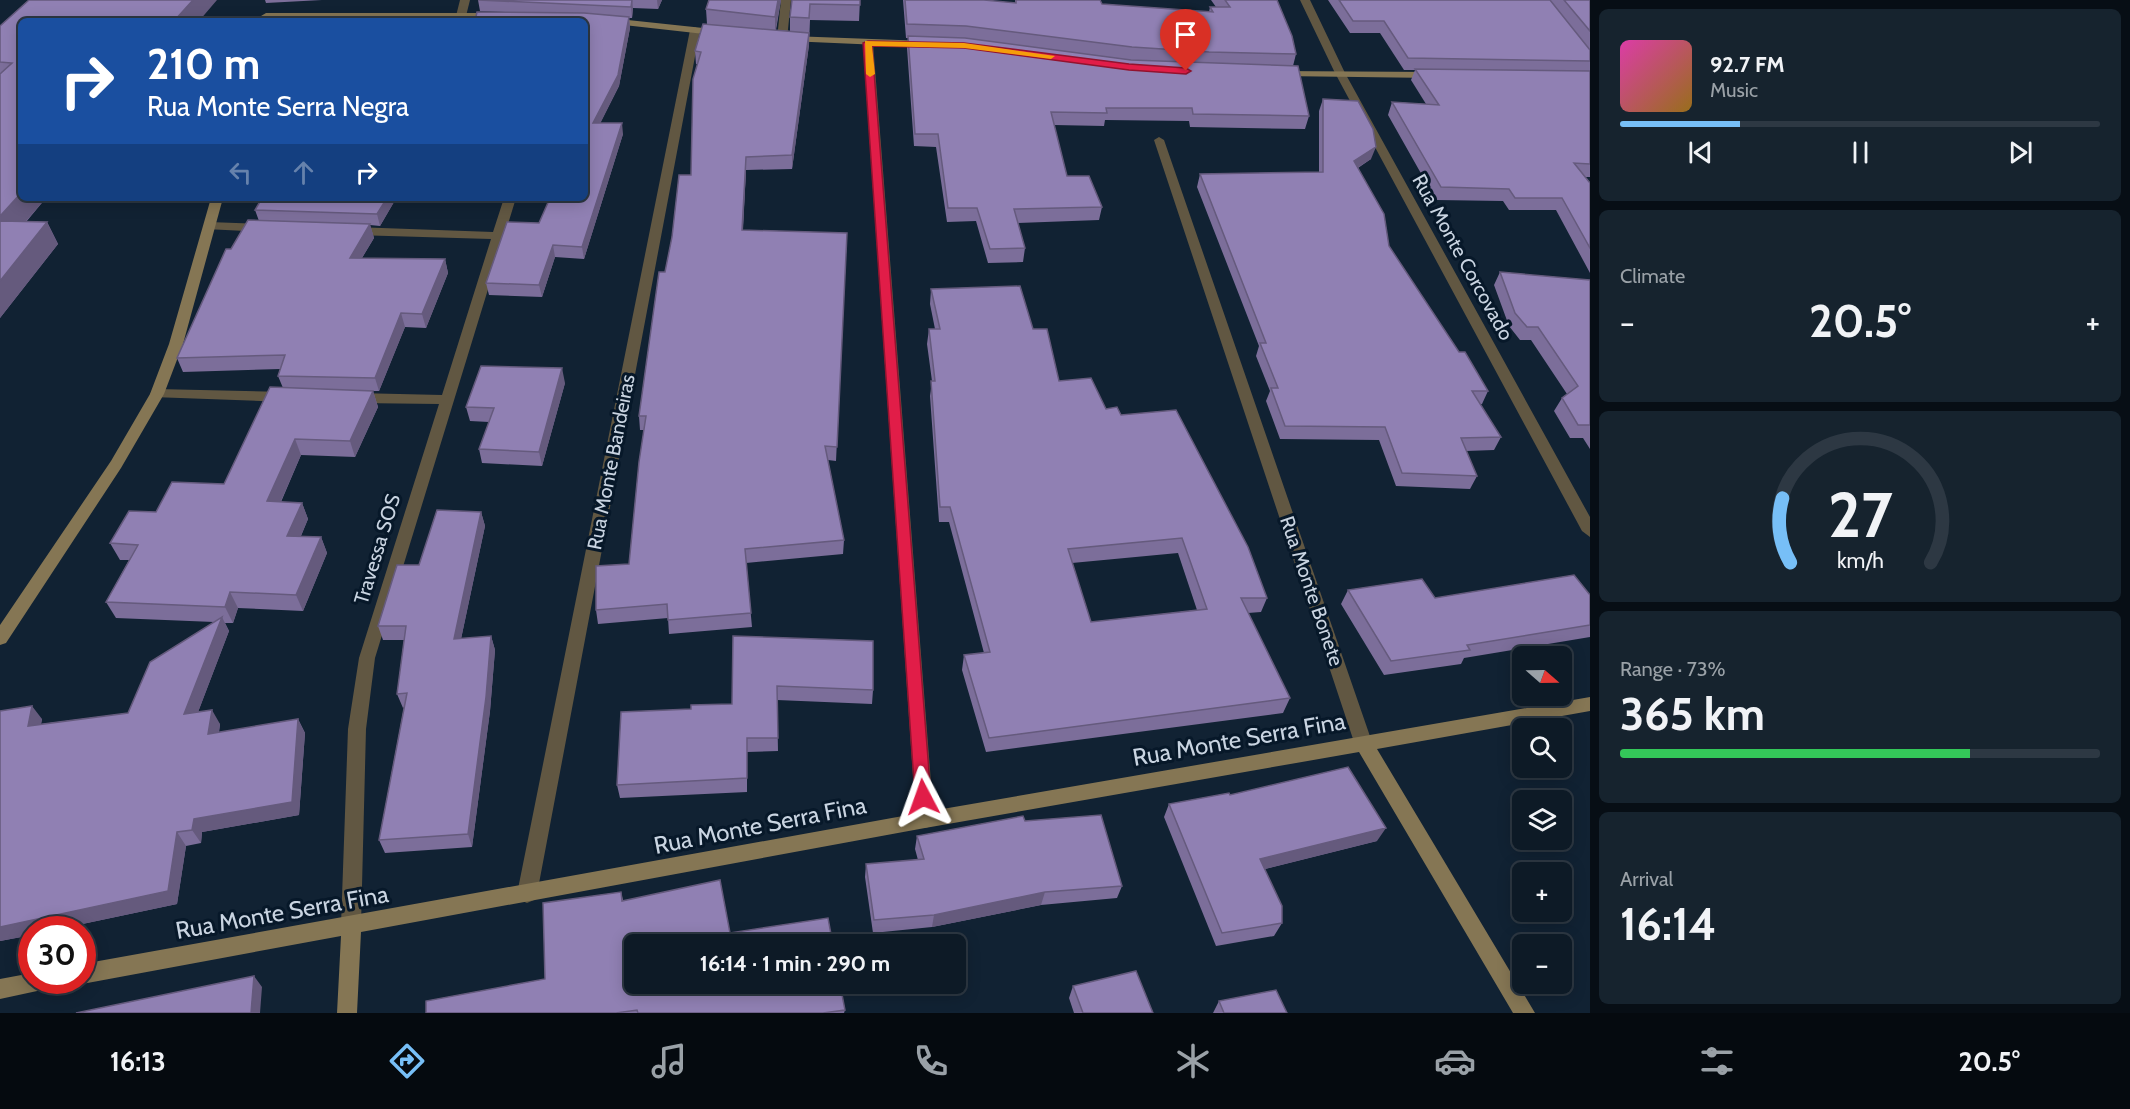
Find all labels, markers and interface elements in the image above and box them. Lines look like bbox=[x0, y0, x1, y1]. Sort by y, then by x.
pin bbox=[1160, 9, 1211, 71]
icon: arrive bbox=[1169, 18, 1202, 51]
text: 210 m bbox=[147, 38, 260, 90]
icon: right bbox=[48, 42, 126, 120]
text: 92.7 FM bbox=[1710, 51, 1785, 78]
text: Music bbox=[1710, 78, 1758, 102]
text: Rua Monte Serra Negra bbox=[147, 90, 409, 123]
icon: previous bbox=[1684, 136, 1717, 169]
icon: pause bbox=[1844, 136, 1877, 169]
icon: next bbox=[2004, 136, 2037, 169]
icon: left bbox=[224, 156, 257, 189]
icon: ahead bbox=[287, 156, 320, 189]
icon: right bbox=[350, 156, 383, 189]
street label: Rua Monte Corcovado bbox=[1407, 170, 1519, 344]
text: Climate bbox=[1620, 264, 1685, 288]
text: 20.5° bbox=[1809, 294, 1911, 348]
text: − bbox=[1620, 302, 1635, 342]
text: + bbox=[2085, 302, 2100, 342]
street label: Rua Monte Bandeiras bbox=[582, 372, 640, 552]
text: 27 bbox=[1828, 478, 1893, 554]
street label: Travessa SOS bbox=[349, 491, 405, 607]
street label: Rua Monte Bonete bbox=[1275, 513, 1349, 669]
text: km/h bbox=[1837, 548, 1883, 574]
north arrow bbox=[1512, 646, 1572, 706]
map controls bbox=[1512, 646, 1572, 994]
text: Range · 73% bbox=[1620, 657, 1726, 681]
text: 365 km bbox=[1620, 687, 1765, 741]
street label: Rua Monte Serra Fina bbox=[1130, 706, 1348, 772]
button: search bbox=[1512, 718, 1572, 778]
position arrow bbox=[891, 765, 955, 829]
street label: Rua Monte Serra Fina bbox=[651, 790, 869, 860]
button: layers bbox=[1512, 790, 1572, 850]
button: + bbox=[1512, 862, 1572, 922]
text: Arrival bbox=[1620, 867, 1673, 891]
street label: Rua Monte Serra Fina bbox=[173, 879, 391, 945]
text: 16:14 bbox=[1620, 897, 1716, 951]
speed limit sign: 30 bbox=[18, 916, 96, 994]
button: − bbox=[1512, 934, 1572, 994]
text: 16:14 · 1 min · 290 m bbox=[700, 950, 890, 977]
icon: directions bbox=[386, 1040, 428, 1082]
icon: music bbox=[648, 1040, 690, 1082]
icon: phone bbox=[910, 1040, 952, 1082]
icon: climate bbox=[1172, 1040, 1214, 1082]
icon: car bbox=[1434, 1040, 1476, 1082]
icon: filters bbox=[1696, 1040, 1738, 1082]
text: 16:13 bbox=[110, 1045, 166, 1078]
text: 20.5° bbox=[1958, 1045, 2020, 1078]

